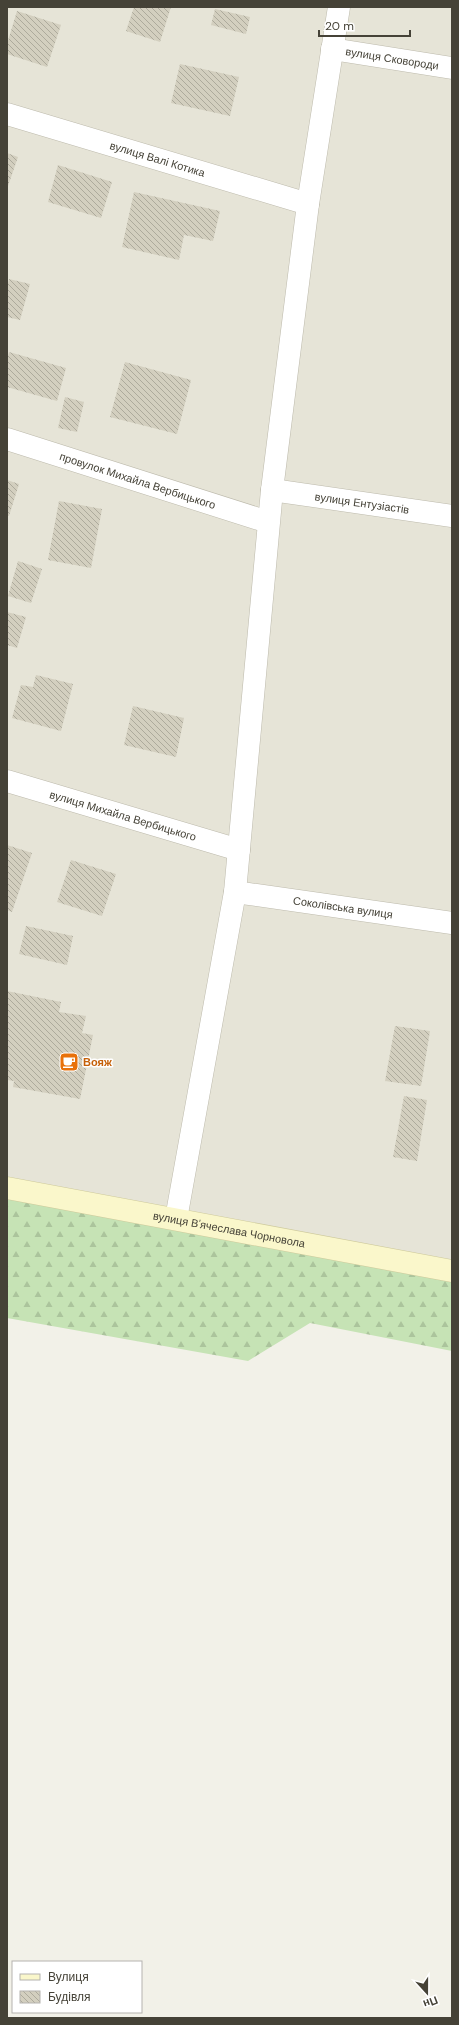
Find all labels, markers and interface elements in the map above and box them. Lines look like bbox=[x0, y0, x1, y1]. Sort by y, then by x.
scale bar bbox=[319, 12, 410, 38]
text: 20 m bbox=[325, 18, 354, 34]
street label: вулиця Сковороди bbox=[345, 44, 440, 73]
street label: вулиця Валі Котика bbox=[108, 138, 208, 180]
street label: провулок Михайла Вербицького bbox=[58, 449, 217, 512]
street label: вулиця Ентузіастів bbox=[314, 489, 410, 517]
street label: вулиця Михайла Вербицького bbox=[48, 787, 198, 844]
street label: Соколівська вулиця bbox=[292, 893, 394, 921]
cafe icon: Вояж bbox=[58, 1051, 80, 1073]
place label: Вояж bbox=[83, 1055, 112, 1069]
street label: вулиця В'ячеслава Чорновола bbox=[152, 1208, 307, 1251]
legend bbox=[12, 1961, 142, 2013]
text: Вулиця bbox=[48, 1969, 89, 1985]
north arrow bbox=[407, 1973, 447, 2013]
text: Будівля bbox=[48, 1989, 90, 2005]
text: Пн bbox=[421, 1993, 440, 2011]

